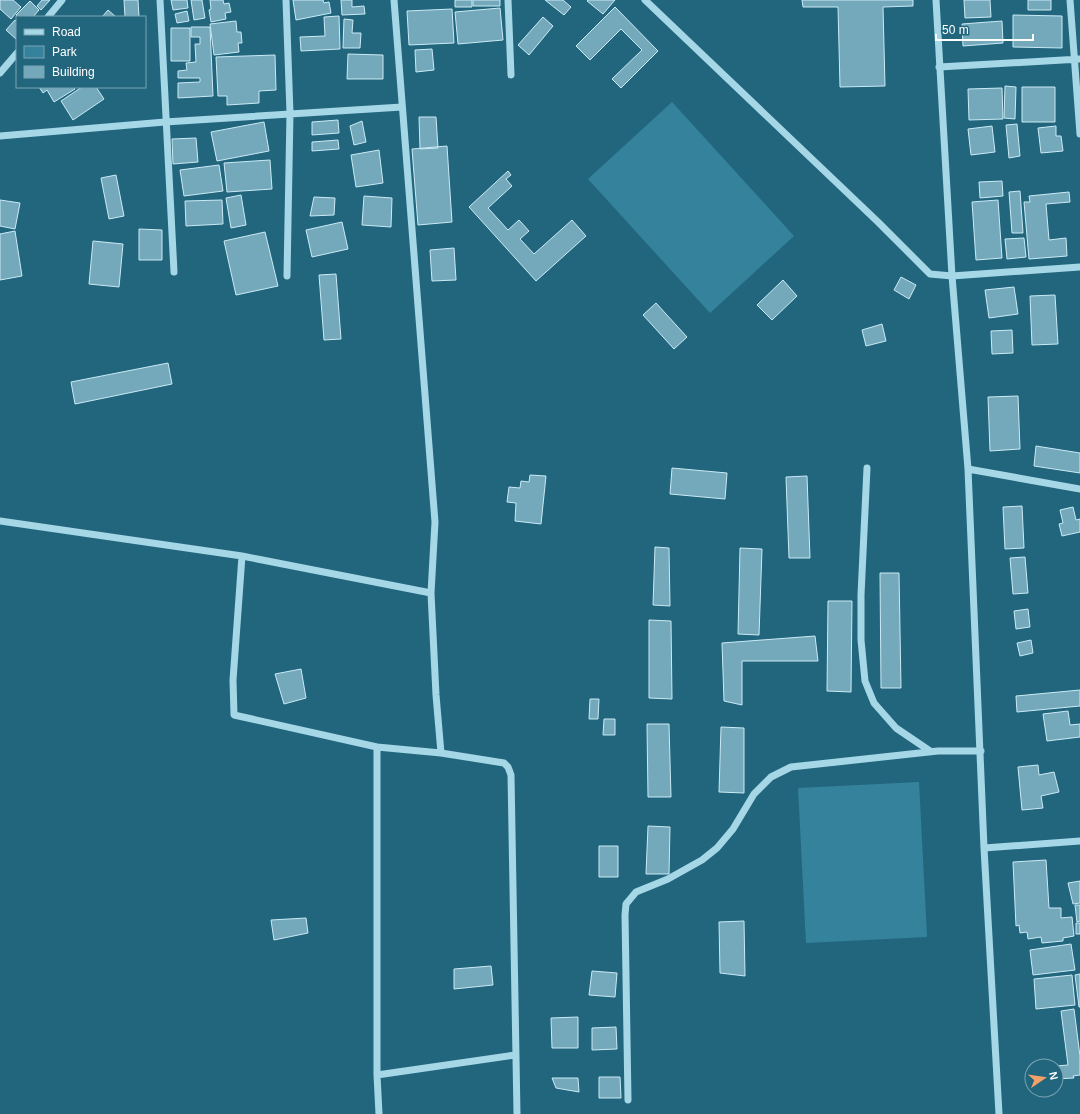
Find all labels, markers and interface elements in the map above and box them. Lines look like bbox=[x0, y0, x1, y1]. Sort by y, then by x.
legend bbox=[16, 16, 146, 88]
scale bar bbox=[936, 16, 1033, 42]
text: 50 m bbox=[942, 23, 969, 37]
text: Road bbox=[52, 25, 81, 39]
text: Park bbox=[52, 45, 78, 59]
text: Building bbox=[52, 65, 95, 79]
north arrow bbox=[1024, 1058, 1064, 1098]
text: N bbox=[1047, 1071, 1060, 1081]

